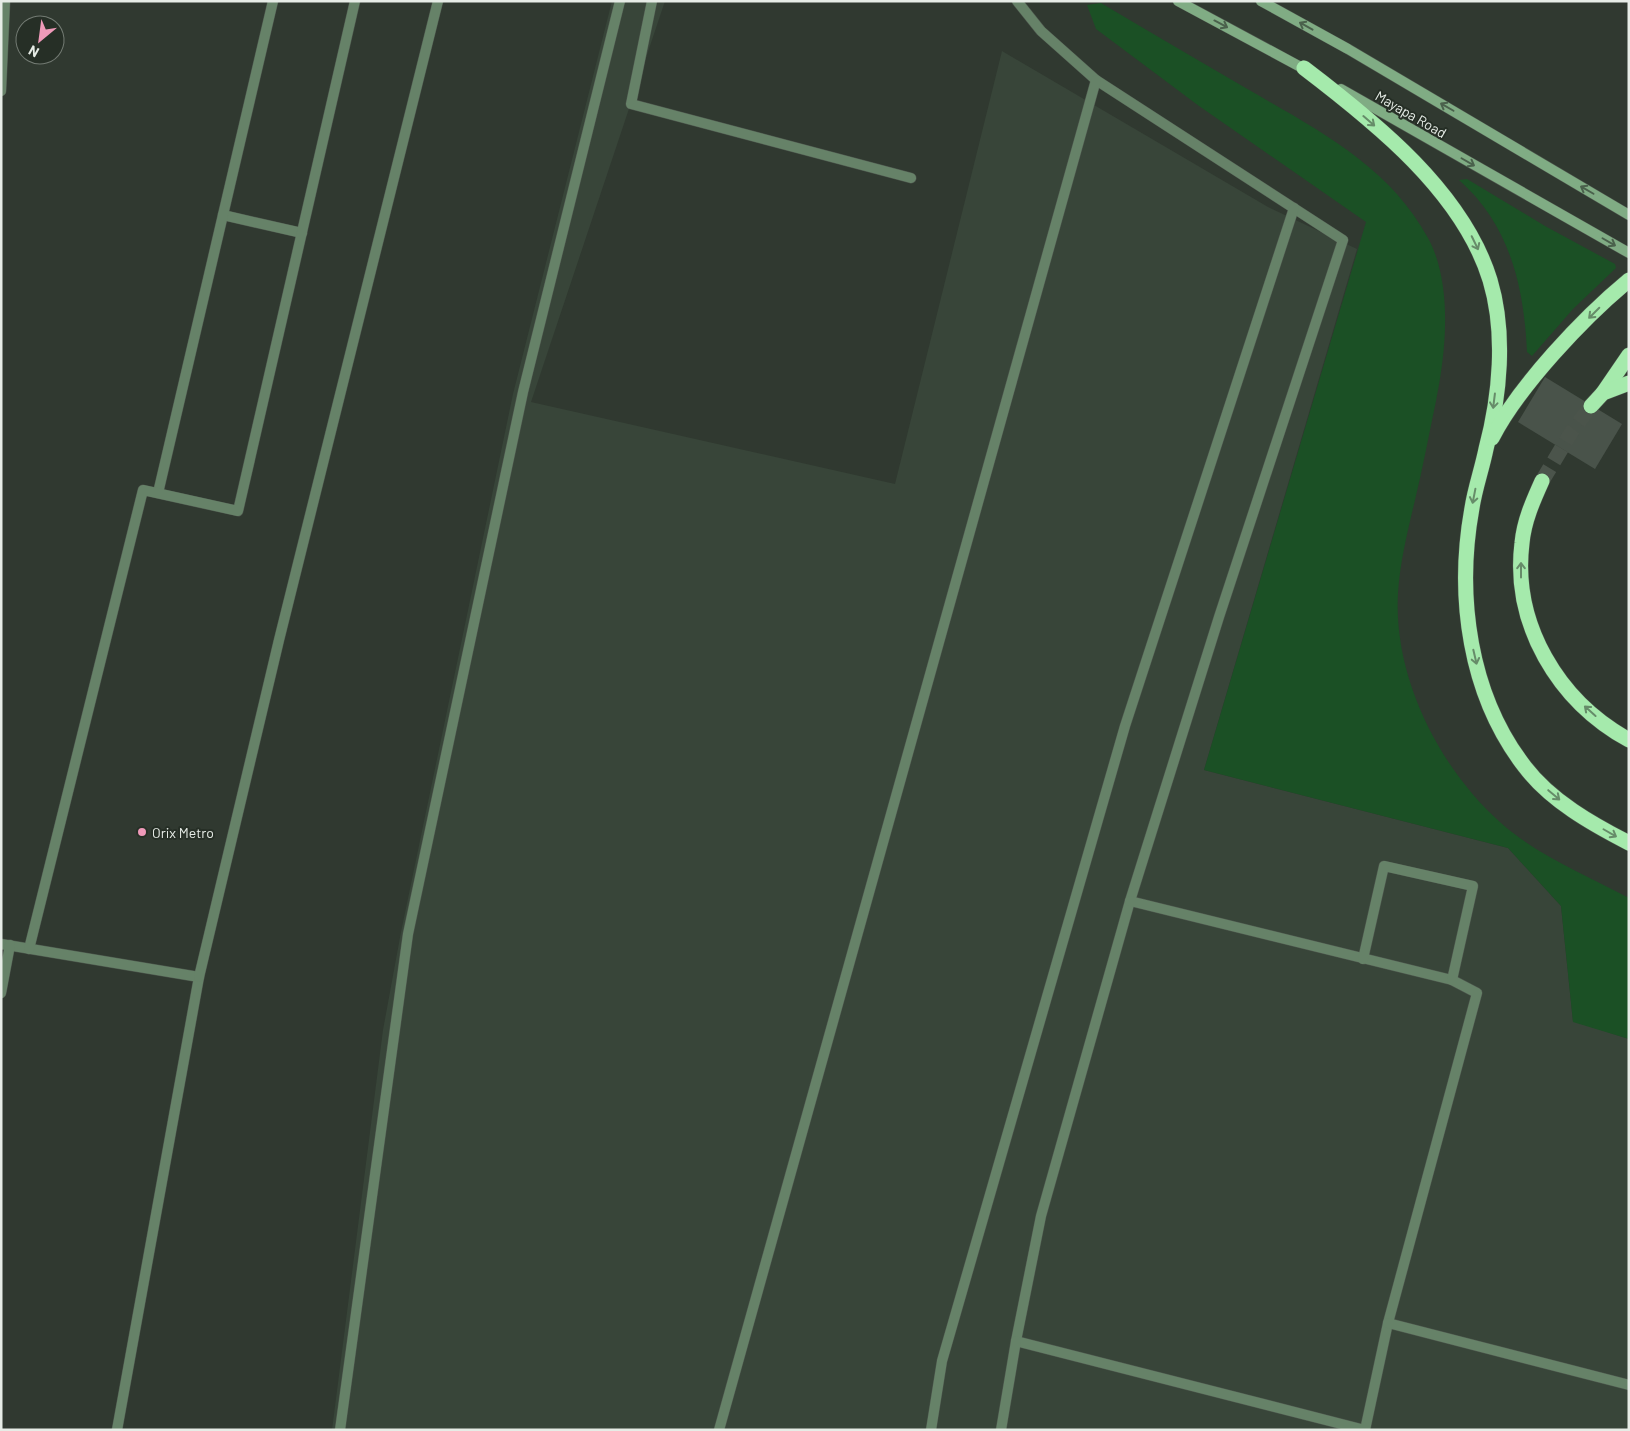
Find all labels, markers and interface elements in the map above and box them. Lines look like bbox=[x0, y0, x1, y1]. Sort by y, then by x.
north arrow bbox=[15, 15, 65, 65]
one-way arrow bbox=[1214, 19, 1229, 29]
one-way arrow bbox=[1299, 21, 1314, 30]
text: N bbox=[25, 42, 42, 61]
street label: Mayapa Road bbox=[1372, 87, 1450, 141]
one-way arrow bbox=[1440, 102, 1454, 112]
one-way arrow bbox=[1362, 115, 1375, 126]
one-way arrow bbox=[1460, 157, 1474, 167]
one-way arrow bbox=[1580, 184, 1594, 194]
one-way arrow bbox=[1471, 235, 1480, 250]
one-way arrow bbox=[1601, 238, 1616, 247]
one-way arrow bbox=[1587, 307, 1600, 319]
one-way arrow bbox=[1489, 393, 1499, 409]
one-way arrow bbox=[1469, 487, 1478, 503]
one-way arrow bbox=[1516, 562, 1525, 578]
one-way arrow bbox=[1471, 648, 1480, 664]
one-way arrow bbox=[1583, 706, 1596, 717]
one-way arrow bbox=[1547, 789, 1560, 801]
place label: Orix Metro bbox=[152, 824, 214, 841]
marker: Orix Metro bbox=[136, 826, 148, 838]
one-way arrow bbox=[1603, 829, 1617, 839]

